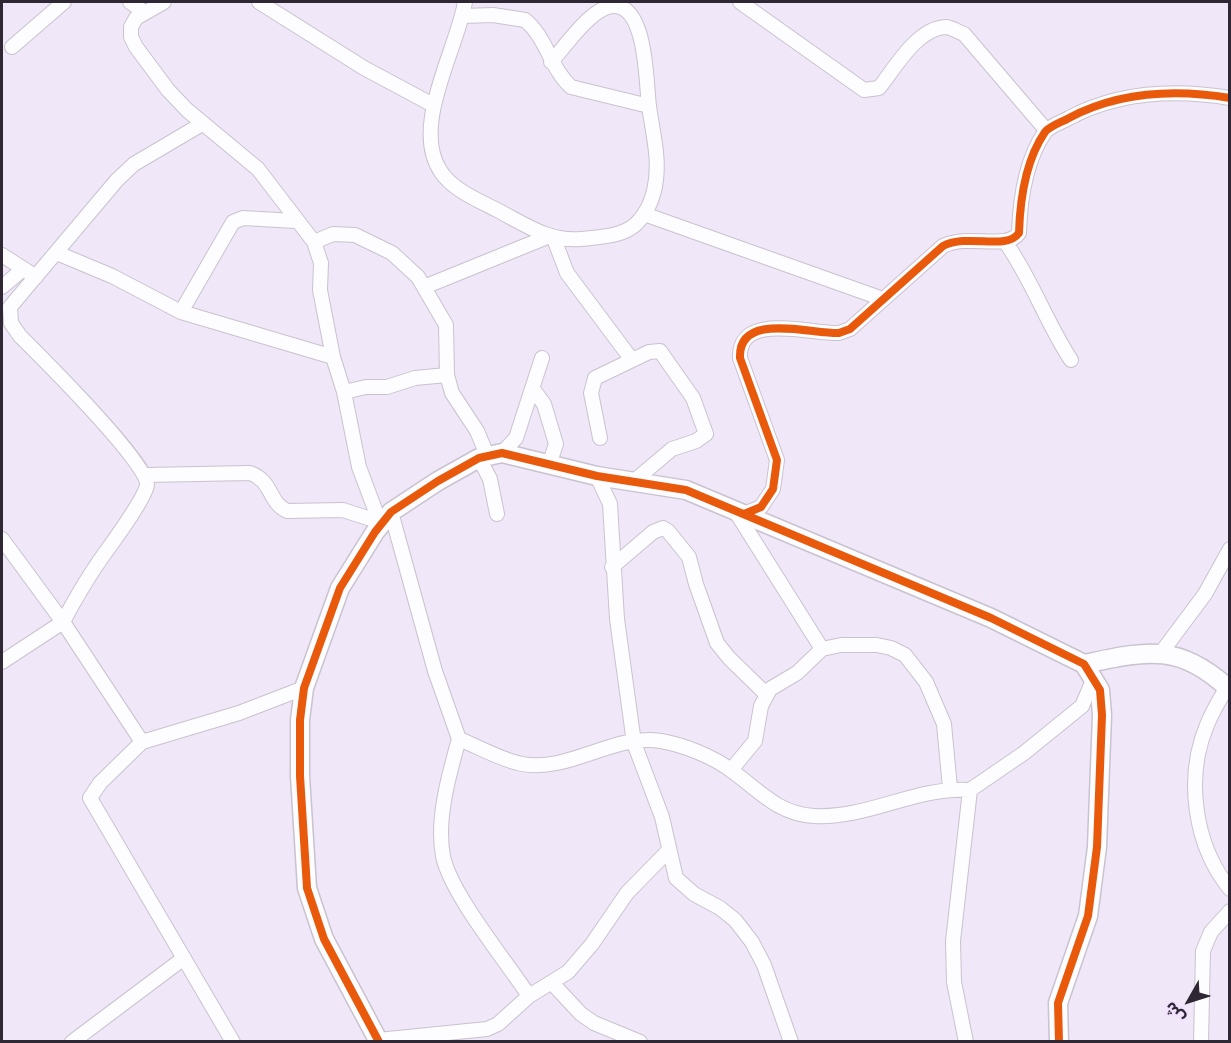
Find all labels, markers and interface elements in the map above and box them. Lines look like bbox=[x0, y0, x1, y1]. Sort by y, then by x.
north arrow bbox=[1159, 971, 1219, 1031]
text: ش bbox=[1162, 999, 1188, 1026]

